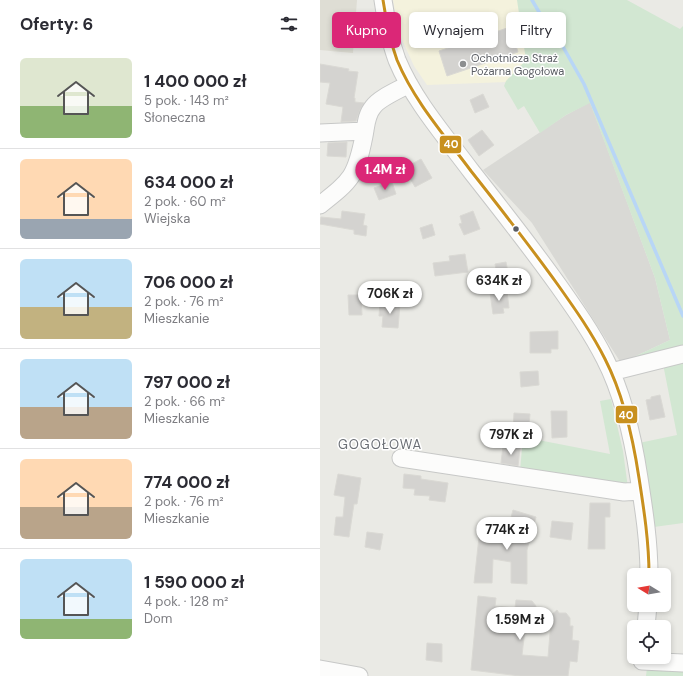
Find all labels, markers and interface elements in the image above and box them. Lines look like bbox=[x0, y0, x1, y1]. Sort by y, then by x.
chip: Kupno bbox=[332, 12, 401, 48]
chip: Wynajem bbox=[409, 12, 498, 48]
chip: Filtry bbox=[506, 12, 566, 48]
text: Oferty: 6 bbox=[20, 13, 93, 35]
icon: filters bbox=[278, 13, 300, 35]
place label: Ochotnicza Straż Pożarna Gogołowa bbox=[471, 51, 564, 78]
marker: Ochotnicza Straż Pożarna Gogołowa bbox=[458, 59, 468, 69]
text: 1 400 000 zł bbox=[144, 70, 246, 92]
icon: home bbox=[52, 74, 100, 122]
text: 5 pok. · 143 m² bbox=[144, 92, 229, 109]
text: Słoneczna bbox=[144, 109, 205, 126]
line badge: 40 bbox=[439, 135, 462, 154]
text: 40 bbox=[444, 137, 459, 151]
pin: 1.4M zł bbox=[348, 157, 422, 191]
text: 1.4M zł bbox=[364, 161, 406, 178]
text: 634 000 zł bbox=[144, 171, 233, 193]
icon: home bbox=[52, 175, 100, 223]
text: 2 pok. · 60 m² bbox=[144, 193, 226, 210]
text: Wiejska bbox=[144, 210, 190, 227]
unlabelled marker bbox=[511, 224, 521, 234]
pin: 634K zł bbox=[462, 268, 536, 302]
text: 706 000 zł bbox=[144, 271, 233, 293]
text: 634K zł bbox=[476, 272, 522, 289]
icon: home bbox=[52, 275, 100, 323]
pin: 706K zł bbox=[353, 281, 427, 315]
text: 706K zł bbox=[367, 285, 413, 302]
text: 2 pok. · 76 m² bbox=[144, 293, 224, 310]
text: Mieszkanie bbox=[144, 310, 209, 327]
text: 797 000 zł bbox=[144, 371, 230, 393]
icon: home bbox=[52, 375, 100, 423]
text: 2 pok. · 66 m² bbox=[144, 393, 225, 410]
line badge: 40 bbox=[615, 405, 638, 424]
text: 40 bbox=[619, 408, 634, 422]
text: Mieszkanie bbox=[144, 410, 209, 427]
pin: 797K zł bbox=[474, 422, 548, 456]
text: 797K zł bbox=[489, 426, 533, 443]
district label: GOGOŁOWA bbox=[338, 436, 422, 453]
text: 774 000 zł bbox=[144, 471, 230, 493]
icon: home bbox=[52, 475, 100, 523]
text: 2 pok. · 76 m² bbox=[144, 493, 224, 510]
text: Mieszkanie bbox=[144, 510, 209, 527]
pin: 774K zł bbox=[470, 517, 544, 551]
text: 774K zł bbox=[485, 521, 529, 538]
north arrow bbox=[627, 568, 671, 612]
map controls bbox=[627, 568, 671, 664]
text: 1 590 000 zł bbox=[144, 571, 244, 593]
icon: home bbox=[52, 575, 100, 623]
text: 4 pok. · 128 m² bbox=[144, 593, 228, 610]
pin: 1.59M zł bbox=[479, 607, 561, 641]
text: Dom bbox=[144, 610, 172, 627]
text: 1.59M zł bbox=[496, 611, 544, 628]
button: locate bbox=[627, 620, 671, 664]

